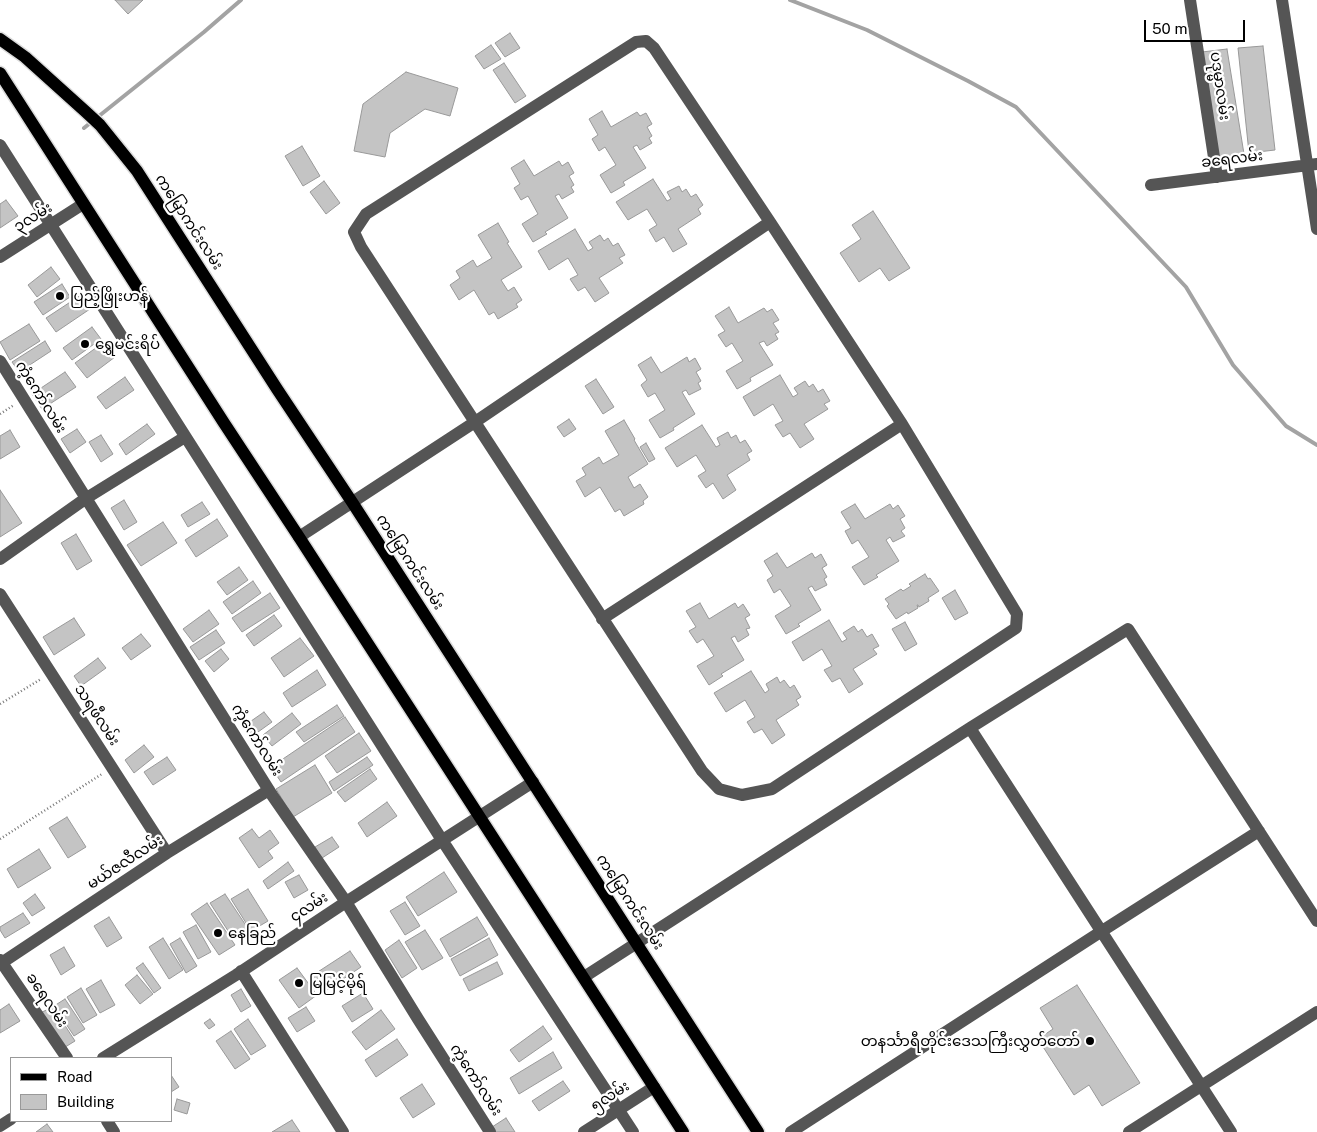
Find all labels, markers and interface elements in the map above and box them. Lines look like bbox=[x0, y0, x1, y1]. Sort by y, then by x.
scale bar bbox=[1147, 10, 1248, 42]
text: 50 m bbox=[1152, 20, 1187, 37]
street label: ပဒုမ္မာလမ်း bbox=[1206, 51, 1234, 121]
street label: ခရေလမ်း bbox=[1200, 146, 1264, 172]
street label: ကမြောကင်းလမ်း bbox=[151, 171, 227, 273]
street label: ၃လမ်း bbox=[11, 198, 55, 236]
place label: ပြည့်ဖြိုးဟန် bbox=[70, 287, 148, 305]
marker: ပြည့်ဖြိုးဟန် bbox=[54, 290, 66, 302]
place label: ရွှေမင်းရိပ် bbox=[95, 335, 160, 353]
marker: ရွှေမင်းရိပ် bbox=[79, 338, 91, 350]
street label: ကံ့ကော်လမ်း bbox=[12, 357, 70, 437]
street label: ကမြောကင်းလမ်း bbox=[372, 511, 448, 613]
street label: သရဖီလမ်း bbox=[71, 681, 123, 749]
street label: ကံ့ကော်လမ်း bbox=[228, 700, 286, 780]
street label: မယ်ဇလီလမ်း bbox=[84, 831, 166, 893]
street label: ကမြောကင်းလမ်း bbox=[592, 851, 668, 953]
street label: ၄လမ်း bbox=[287, 888, 331, 926]
place label: နေခြည် bbox=[228, 924, 276, 942]
marker: နေခြည် bbox=[212, 927, 224, 939]
street label: ခရေလမ်း bbox=[22, 969, 72, 1031]
place label: မြမြင့်မိုရ် bbox=[309, 974, 366, 992]
marker: မြမြင့်မိုရ် bbox=[293, 977, 305, 989]
place label: တနင်္သာရီတိုင်းဒေသကြီးလွှတ်တော် bbox=[861, 1032, 1080, 1050]
marker: တနင်္သာရီတိုင်းဒေသကြီးလွှတ်တော် bbox=[1084, 1035, 1096, 1047]
street label: ကံ့ကော်လမ်း bbox=[446, 1041, 506, 1119]
legend bbox=[10, 1057, 172, 1122]
text: Road bbox=[57, 1068, 93, 1085]
street label: ၅လမ်း bbox=[587, 1077, 633, 1115]
text: Building bbox=[57, 1093, 115, 1110]

